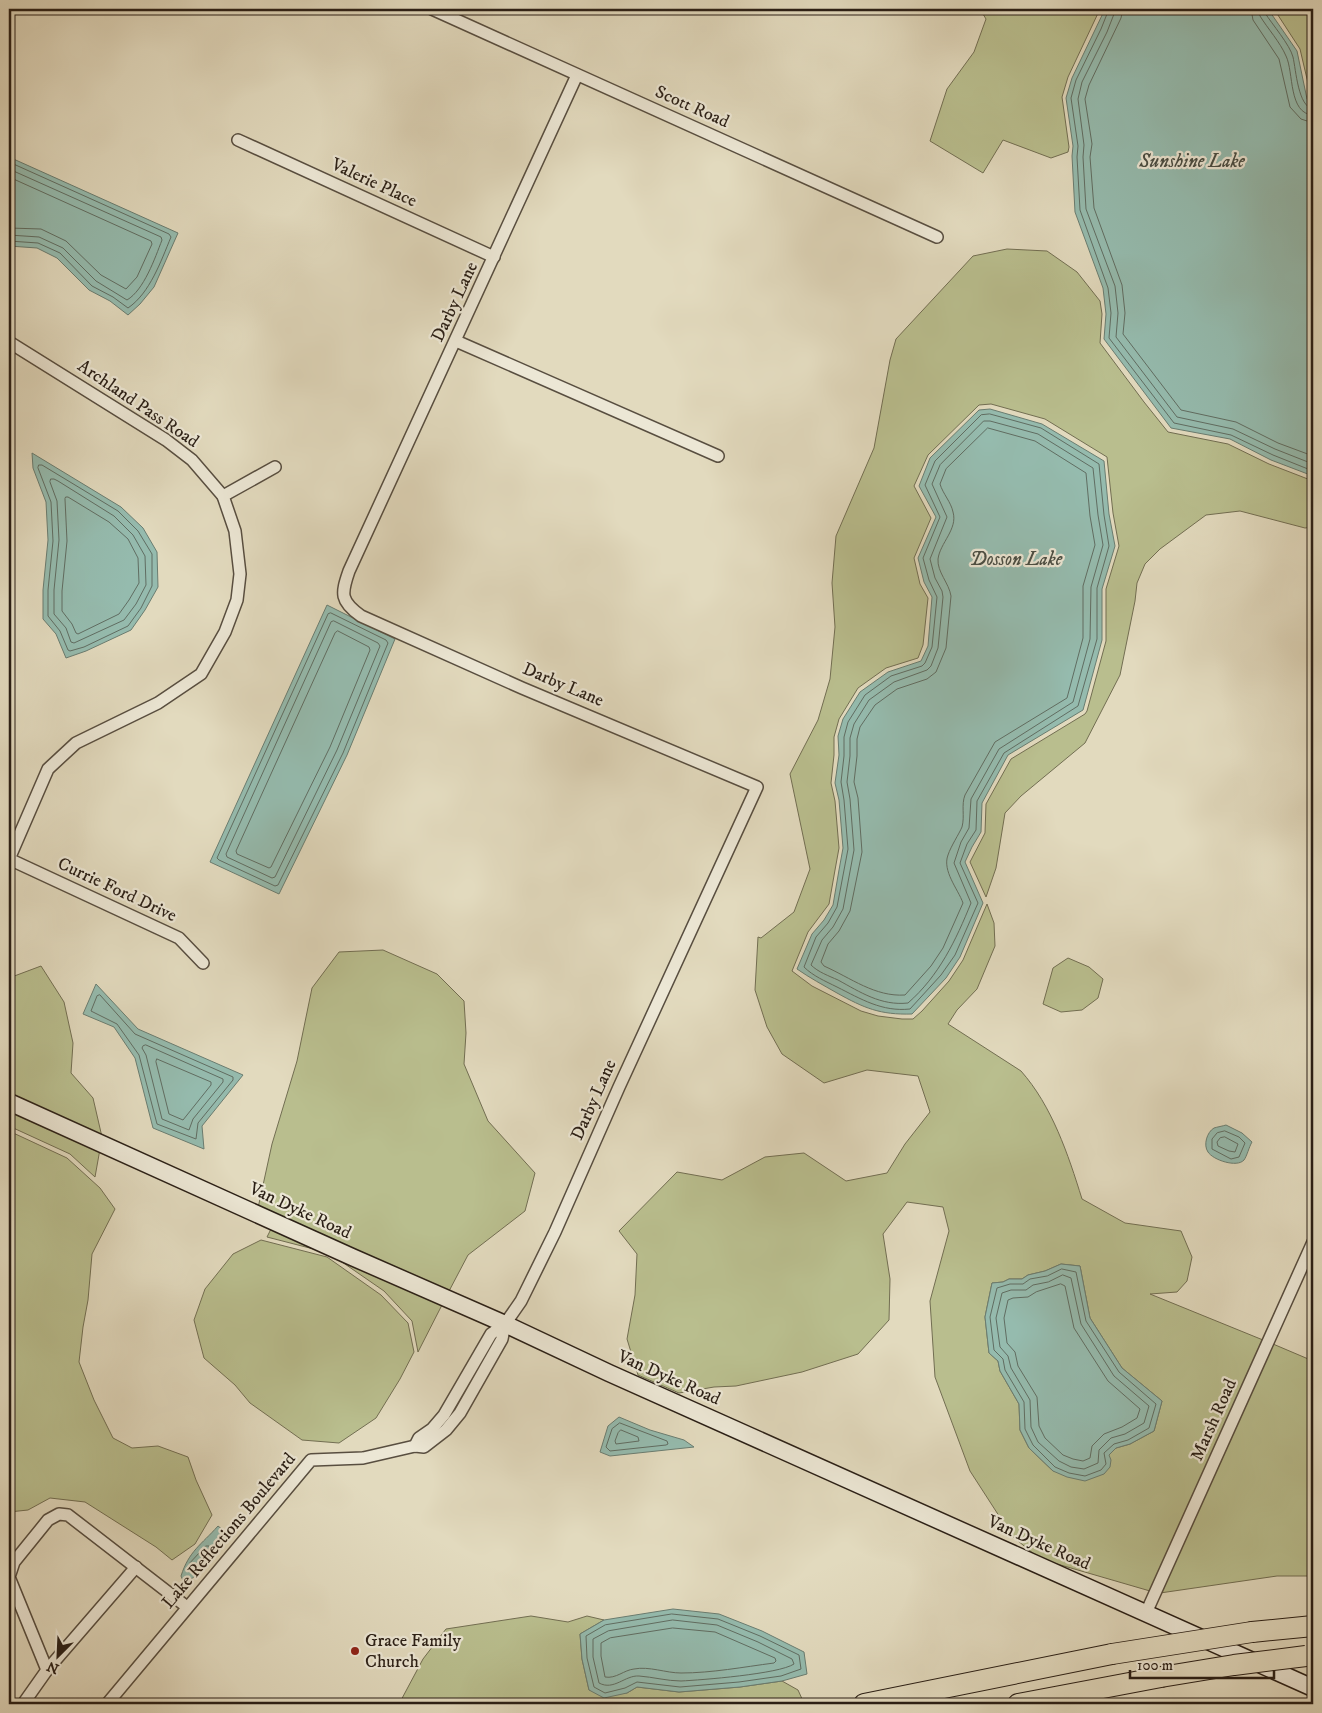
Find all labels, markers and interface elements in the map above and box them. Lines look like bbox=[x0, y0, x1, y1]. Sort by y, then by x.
street label: Scott Road bbox=[652, 81, 732, 133]
water label: Sunshine Lake bbox=[1138, 150, 1245, 173]
street label: Valerie Place bbox=[327, 153, 420, 212]
street label: Darby Lane bbox=[427, 258, 483, 346]
street label: Archland Pass Road bbox=[73, 355, 203, 453]
water label: Dosson Lake bbox=[970, 548, 1063, 571]
street label: Darby Lane bbox=[519, 658, 607, 712]
street label: Currie Ford Drive bbox=[54, 853, 180, 927]
street label: Darby Lane bbox=[566, 1056, 622, 1144]
street label: Van Dyke Road bbox=[244, 1177, 355, 1244]
street label: Van Dyke Road bbox=[613, 1345, 724, 1410]
street label: Marsh Road bbox=[1186, 1376, 1242, 1464]
street label: Lake Reflections Boulevard bbox=[157, 1449, 301, 1613]
street label: Van Dyke Road bbox=[983, 1510, 1094, 1575]
north arrow bbox=[32, 1630, 82, 1680]
place label: Grace Family Church bbox=[365, 1630, 461, 1673]
marker: Grace Family Church bbox=[349, 1645, 361, 1657]
scale bar bbox=[1130, 1648, 1273, 1680]
text: N bbox=[44, 1656, 62, 1678]
text: 100 m bbox=[1137, 1656, 1173, 1675]

